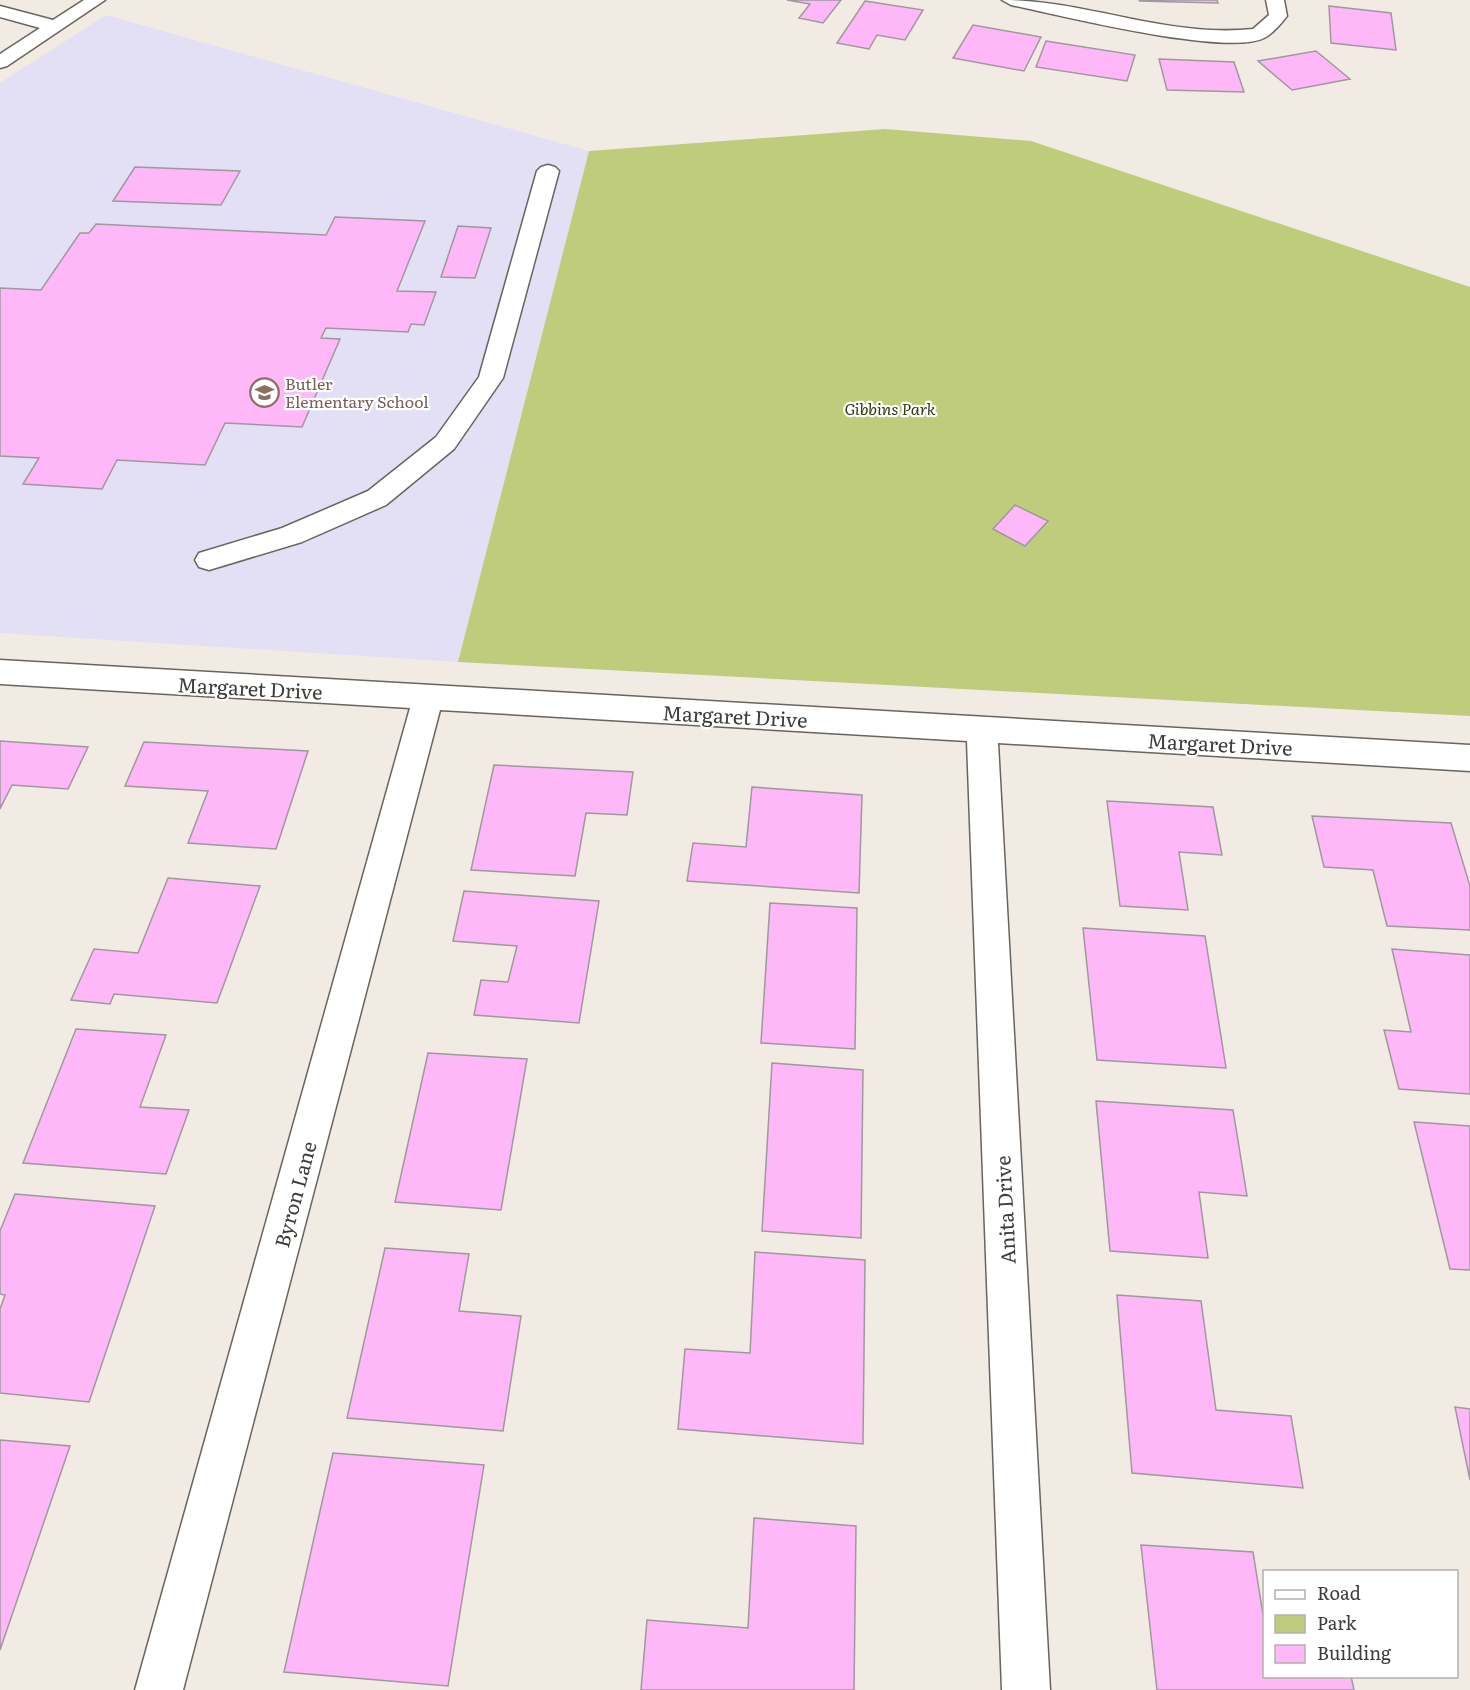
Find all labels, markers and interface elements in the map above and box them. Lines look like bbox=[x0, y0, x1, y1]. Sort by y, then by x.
place label: Butler Elementary School bbox=[285, 371, 429, 413]
school or university icon: Butler Elementary School bbox=[248, 376, 280, 408]
park label: Gibbins Park bbox=[845, 396, 936, 420]
street label: Margaret Drive bbox=[177, 668, 323, 706]
street label: Margaret Drive bbox=[662, 696, 808, 734]
street label: Margaret Drive bbox=[1147, 724, 1293, 762]
street label: Byron Lane bbox=[265, 1137, 323, 1251]
street label: Anita Drive bbox=[986, 1155, 1022, 1265]
legend bbox=[1263, 1570, 1458, 1678]
text: Road bbox=[1317, 1579, 1361, 1606]
text: Park bbox=[1317, 1609, 1358, 1636]
text: Building bbox=[1317, 1639, 1392, 1666]

